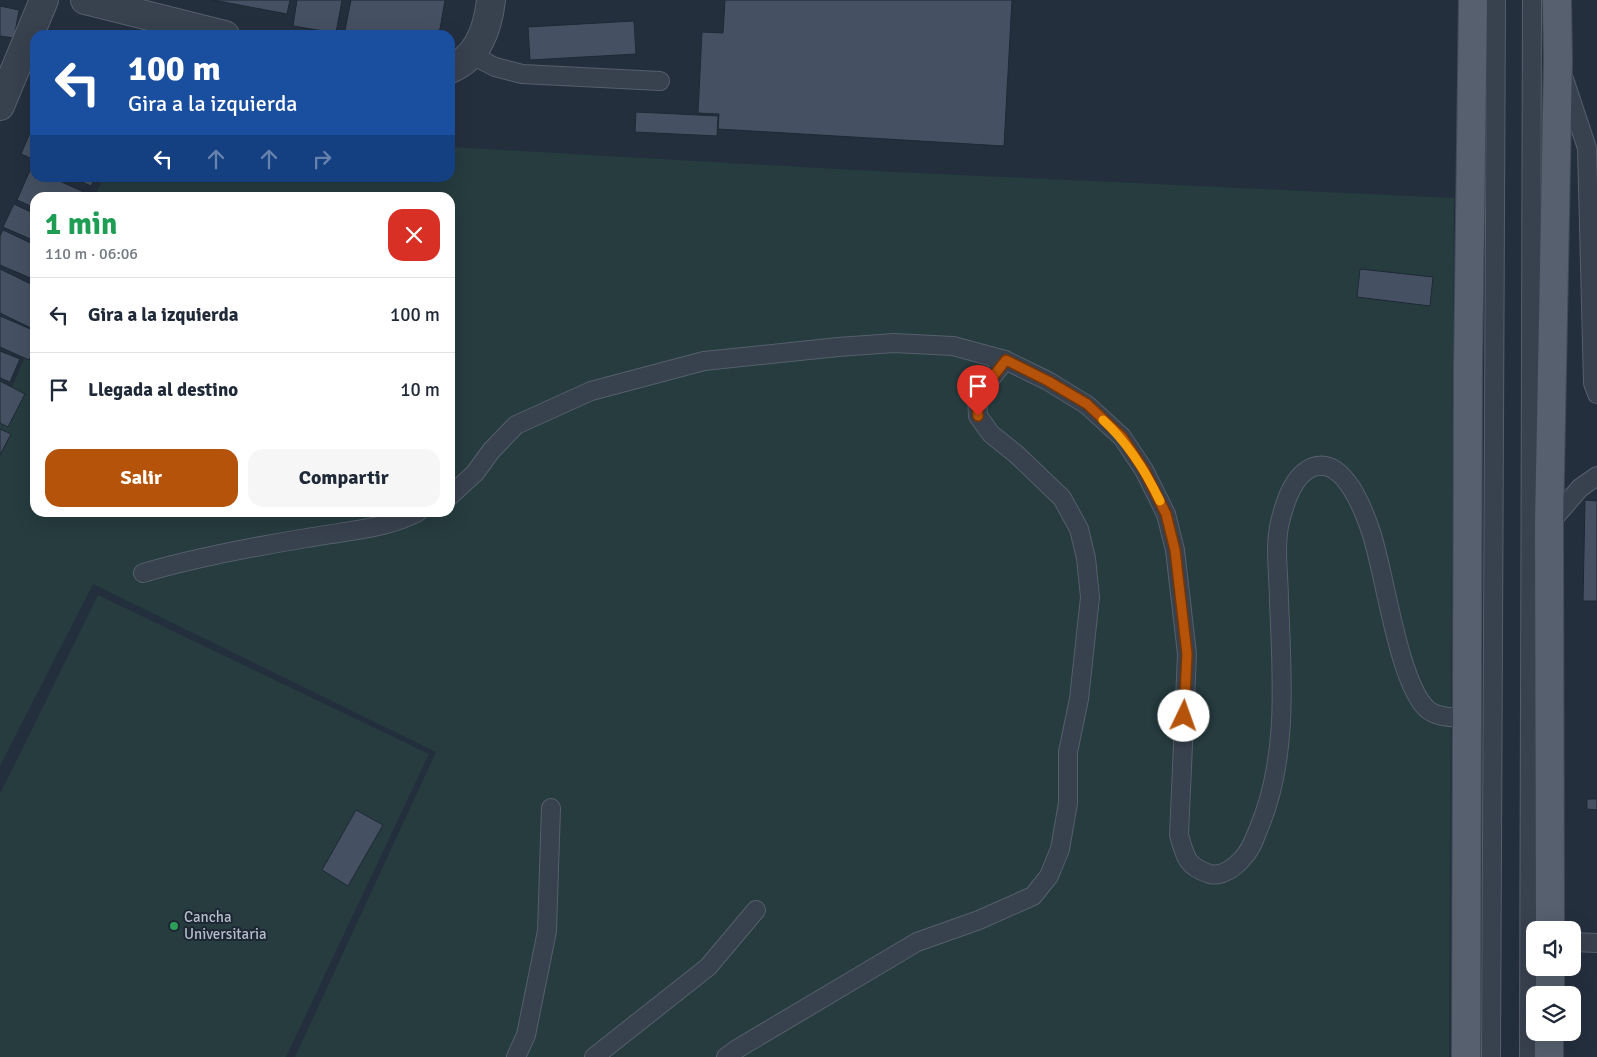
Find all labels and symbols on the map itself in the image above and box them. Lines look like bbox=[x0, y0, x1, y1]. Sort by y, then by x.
pin bbox=[957, 365, 999, 416]
position arrow bbox=[1157, 689, 1209, 741]
place label: Cancha Universitaria bbox=[184, 908, 267, 943]
marker: Cancha Universitaria bbox=[168, 920, 180, 932]

